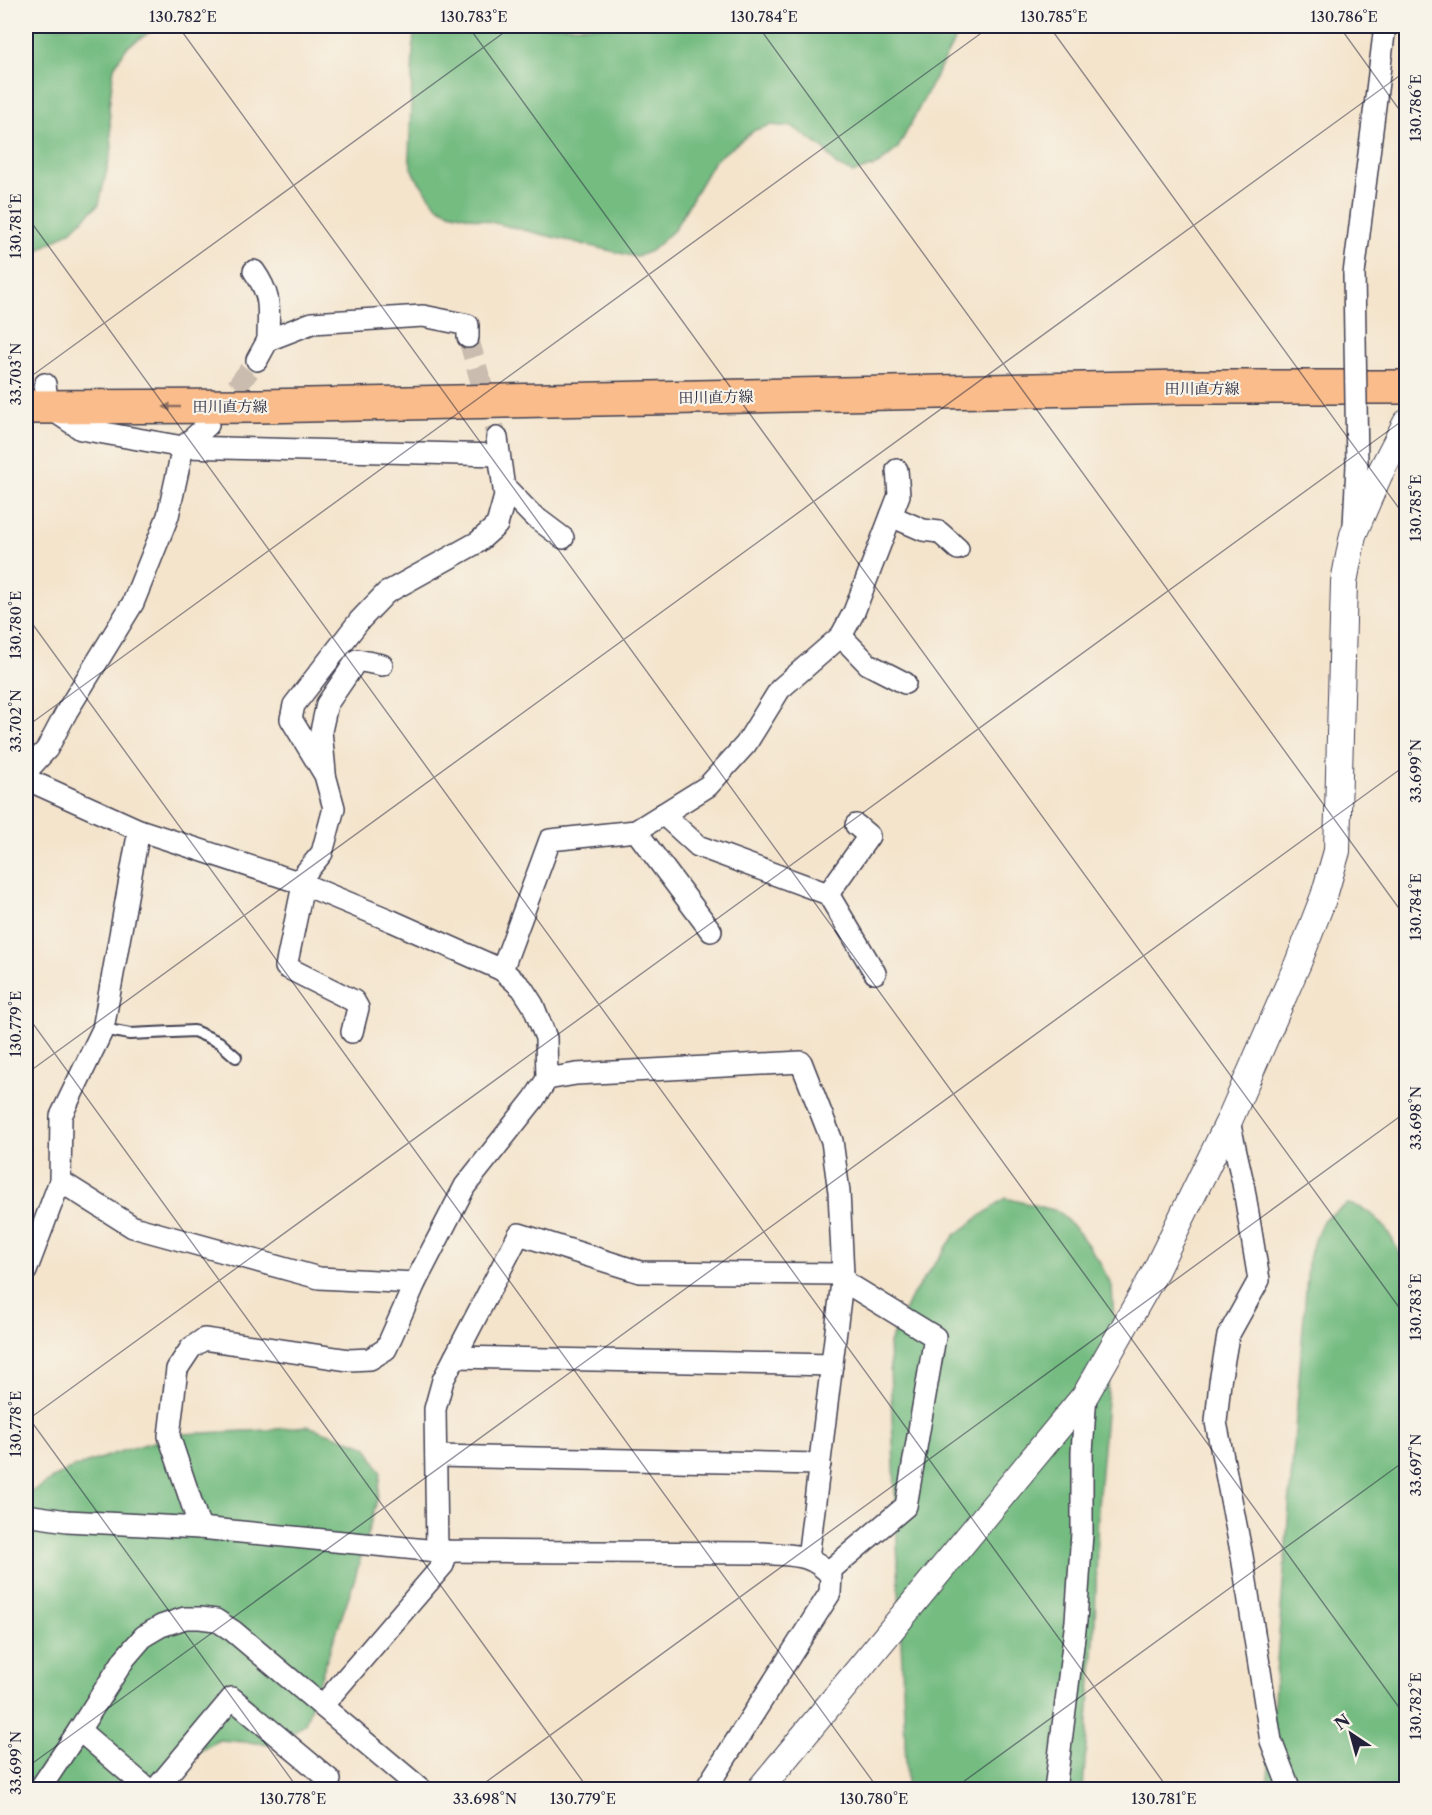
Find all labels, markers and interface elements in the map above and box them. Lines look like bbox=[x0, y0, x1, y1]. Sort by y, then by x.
text: 130.782°E bbox=[149, 7, 217, 26]
text: 130.783°E bbox=[440, 7, 508, 26]
text: 130.784°E bbox=[730, 7, 798, 26]
text: 130.785°E bbox=[1020, 7, 1088, 26]
text: 130.786°E bbox=[1310, 7, 1378, 26]
text: 130.786°E bbox=[1406, 74, 1425, 142]
text: 130.781°E bbox=[6, 193, 25, 259]
text: 33.703°N bbox=[6, 343, 25, 405]
street label: 田川直方線 bbox=[1164, 379, 1240, 398]
street label: 田川直方線 bbox=[678, 387, 754, 407]
street label: 田川直方線 bbox=[192, 397, 268, 416]
one-way arrow bbox=[163, 402, 182, 412]
text: 130.785°E bbox=[1406, 474, 1425, 542]
text: 130.780°E bbox=[6, 591, 25, 659]
text: 33.702°N bbox=[6, 689, 25, 753]
text: 33.699°N bbox=[1406, 739, 1425, 803]
text: 130.784°E bbox=[1406, 873, 1425, 941]
text: 130.779°E bbox=[6, 991, 25, 1057]
text: 33.698°N bbox=[1406, 1086, 1425, 1150]
text: 130.783°E bbox=[1406, 1273, 1425, 1341]
text: 130.778°E bbox=[6, 1391, 25, 1457]
text: 33.697°N bbox=[1406, 1434, 1425, 1496]
text: 130.782°E bbox=[1406, 1672, 1425, 1740]
north arrow bbox=[1321, 1704, 1381, 1764]
text: N bbox=[1331, 1710, 1354, 1734]
text: 33.699°N bbox=[6, 1731, 25, 1795]
text: 130.778°E bbox=[260, 1789, 326, 1808]
text: 33.698°N bbox=[453, 1789, 517, 1808]
text: 130.779°E bbox=[550, 1789, 616, 1808]
text: 130.780°E bbox=[840, 1789, 908, 1808]
text: 130.781°E bbox=[1131, 1789, 1197, 1808]

